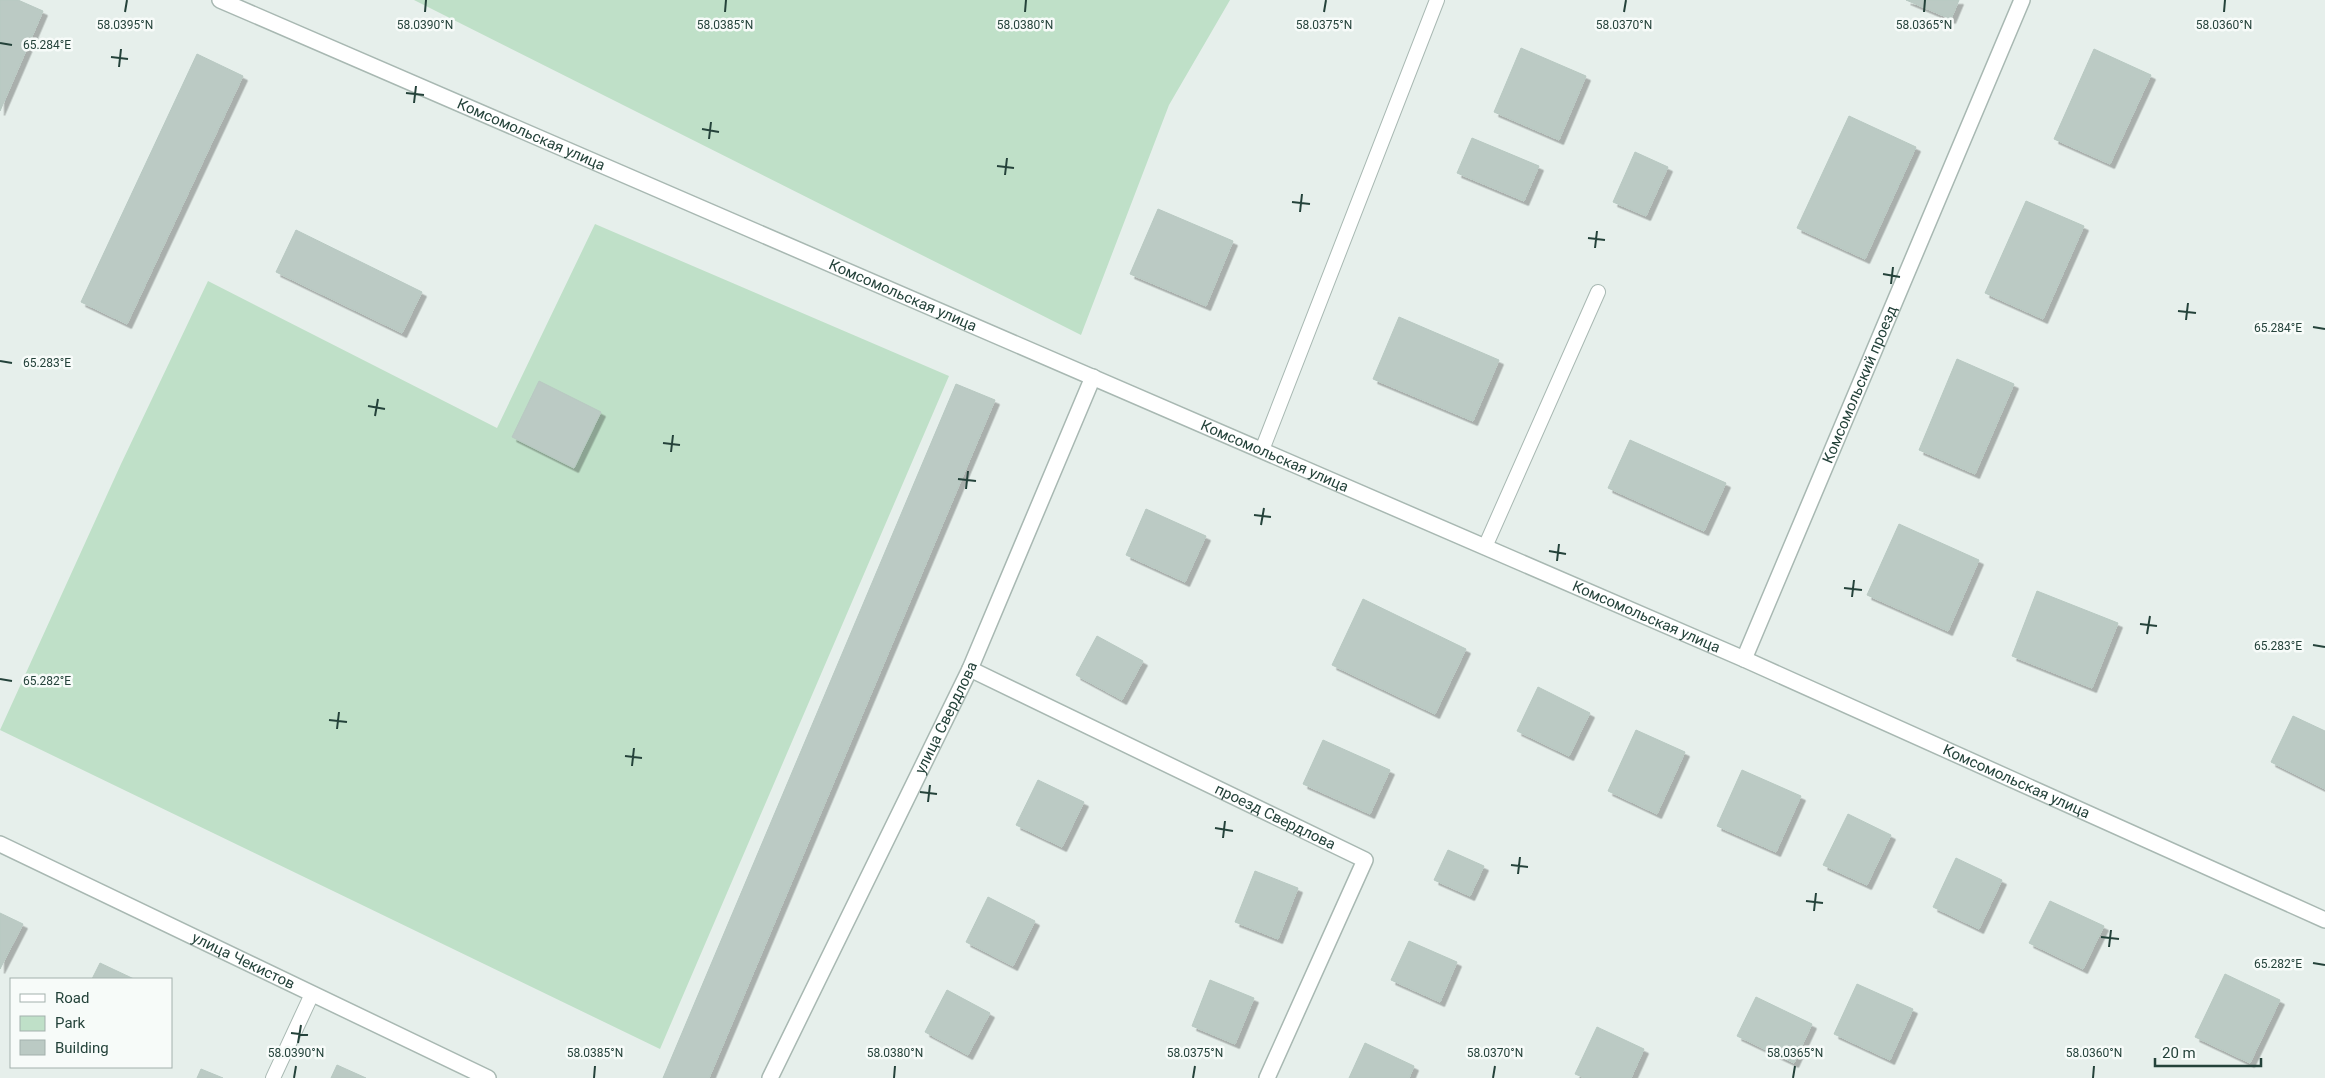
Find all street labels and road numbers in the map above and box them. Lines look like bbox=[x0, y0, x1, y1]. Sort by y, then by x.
street label: Комсомольская улица bbox=[454, 95, 608, 174]
street label: Комсомольская улица bbox=[826, 255, 980, 335]
street label: Комсомольский проезд bbox=[1819, 303, 1901, 466]
street label: Комсомольская улица bbox=[1198, 416, 1351, 496]
street label: Комсомольская улица bbox=[1570, 577, 1723, 657]
street label: улица Свердлова bbox=[911, 659, 981, 777]
street label: Комсомольская улица bbox=[1940, 741, 2093, 822]
street label: проезд Свердлова bbox=[1212, 780, 1338, 853]
street label: улица Чекистов bbox=[189, 928, 298, 993]

